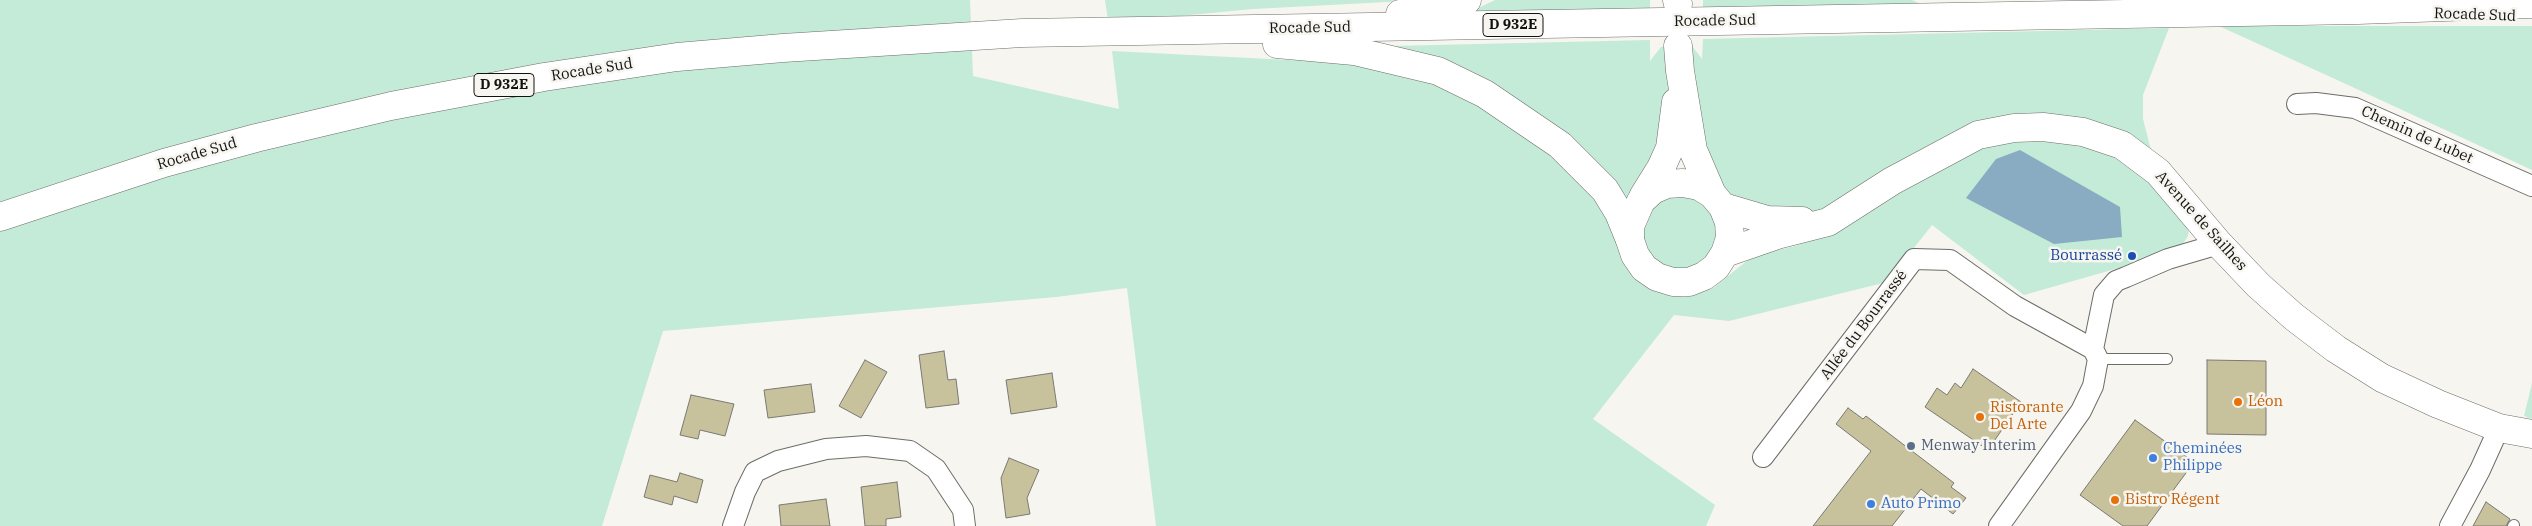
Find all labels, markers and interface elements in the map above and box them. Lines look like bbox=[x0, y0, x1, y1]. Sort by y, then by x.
street label: Rocade Sud bbox=[2434, 5, 2516, 25]
street label: Rocade Sud bbox=[1674, 11, 1756, 31]
road number: D 932E bbox=[1483, 14, 1543, 36]
street label: Rocade Sud bbox=[1269, 18, 1351, 38]
street label: Rocade Sud bbox=[550, 55, 634, 85]
road number: D 932E bbox=[474, 74, 534, 96]
street label: Chemin de Lubet bbox=[2358, 102, 2476, 168]
street label: Rocade Sud bbox=[155, 134, 239, 174]
street label: Avenue de Sailhes bbox=[2152, 167, 2250, 275]
place label: Bourrassé bbox=[2050, 247, 2122, 265]
marker: Bourrassé bbox=[2126, 250, 2138, 262]
street label: Allée du Bourrassé bbox=[1817, 267, 1911, 383]
place label: Léon bbox=[2248, 393, 2283, 411]
marker: Léon bbox=[2232, 396, 2244, 408]
place label: Ristorante Del Arte bbox=[1990, 399, 2064, 434]
marker: Ristorante Del Arte bbox=[1974, 411, 1986, 423]
place label: Menway Interim bbox=[1921, 437, 2036, 455]
marker: Menway Interim bbox=[1905, 440, 1917, 452]
place label: Cheminées Philippe bbox=[2163, 440, 2242, 475]
marker: Cheminées Philippe bbox=[2147, 452, 2159, 464]
place label: Bistro Régent bbox=[2125, 491, 2220, 509]
marker: Bistro Régent bbox=[2109, 494, 2121, 506]
place label: Auto Primo bbox=[1881, 495, 1961, 513]
marker: Auto Primo bbox=[1865, 498, 1877, 510]

